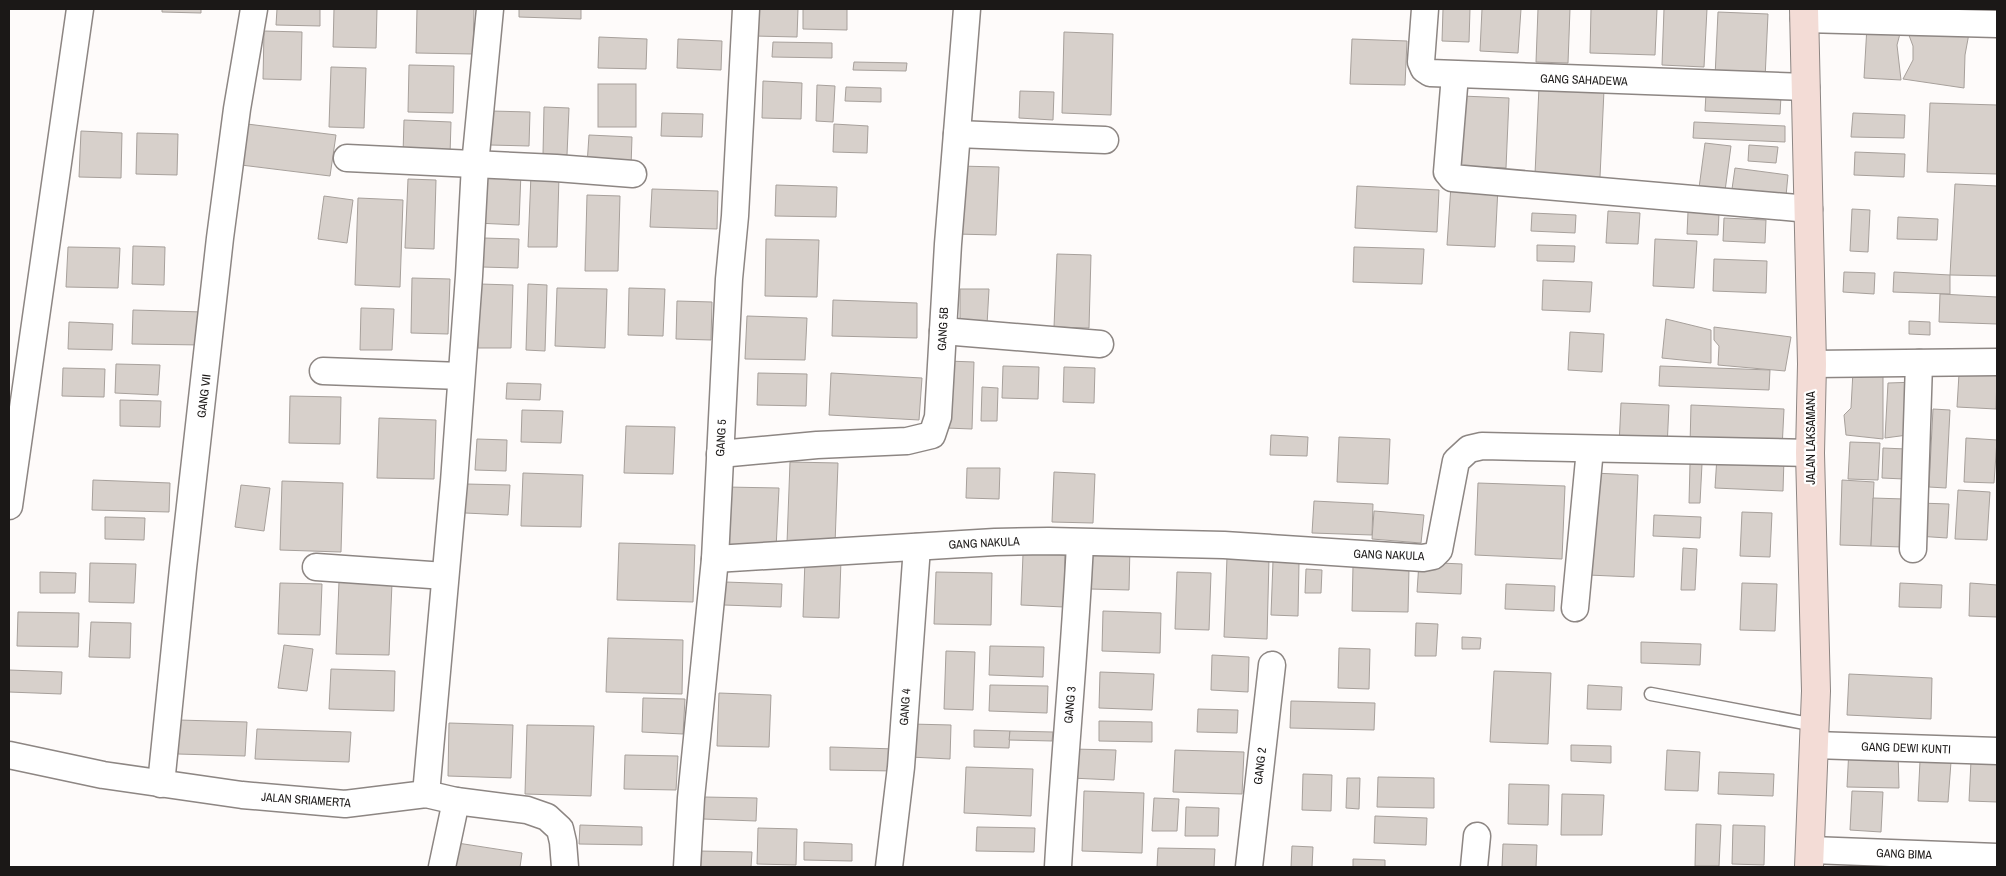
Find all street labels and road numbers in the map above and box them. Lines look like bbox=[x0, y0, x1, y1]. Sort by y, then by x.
street label: GANG SAHADEWA bbox=[1540, 70, 1629, 90]
street label: GANG 5B bbox=[934, 306, 952, 351]
street label: GANG VII bbox=[193, 373, 215, 419]
street label: JALAN LAKSAMANA bbox=[1803, 391, 1819, 485]
street label: GANG 5 bbox=[712, 418, 730, 457]
street label: GANG NAKULA bbox=[948, 533, 1020, 553]
street label: GANG NAKULA bbox=[1353, 546, 1425, 564]
street label: GANG 3 bbox=[1060, 686, 1080, 724]
street label: GANG 4 bbox=[896, 687, 914, 726]
street label: GANG DEWI KUNTI bbox=[1861, 738, 1951, 758]
street label: GANG 2 bbox=[1250, 747, 1270, 785]
street label: JALAN SRIAMERTA bbox=[261, 789, 352, 811]
street label: GANG BIMA bbox=[1876, 845, 1933, 863]

